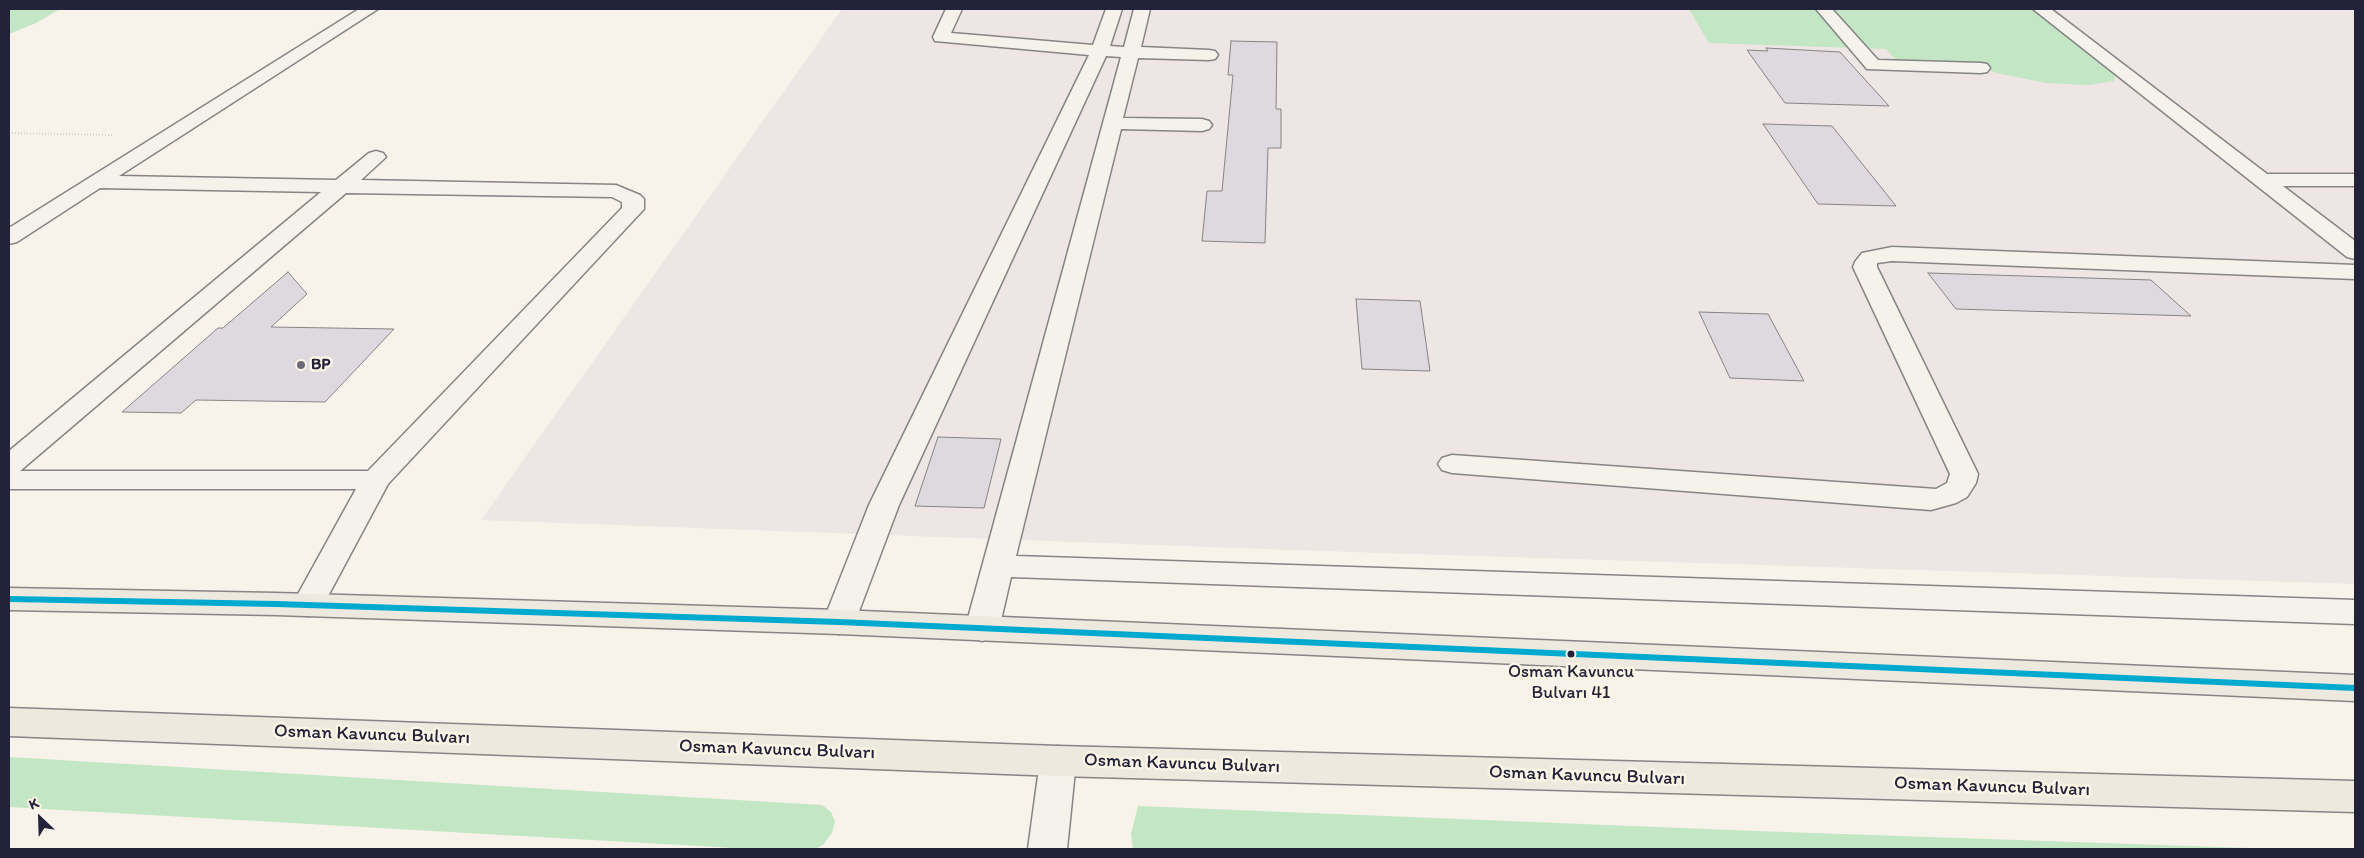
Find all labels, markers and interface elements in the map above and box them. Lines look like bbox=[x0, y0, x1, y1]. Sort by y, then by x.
place label: BP bbox=[311, 355, 330, 375]
marker: BP bbox=[295, 359, 307, 371]
marker: Osman Kavuncu Bulvarı 41 bbox=[1566, 649, 1576, 659]
place label: Osman Kavuncu Bulvarı 41 bbox=[1508, 661, 1634, 704]
street label: Osman Kavuncu Bulvarı bbox=[274, 720, 470, 750]
street label: Osman Kavuncu Bulvarı bbox=[679, 735, 875, 765]
street label: Osman Kavuncu Bulvarı bbox=[1084, 749, 1280, 779]
street label: Osman Kavuncu Bulvarı bbox=[1489, 761, 1685, 791]
street label: Osman Kavuncu Bulvarı bbox=[1894, 772, 2090, 802]
north arrow bbox=[15, 793, 65, 843]
text: K bbox=[26, 794, 41, 813]

